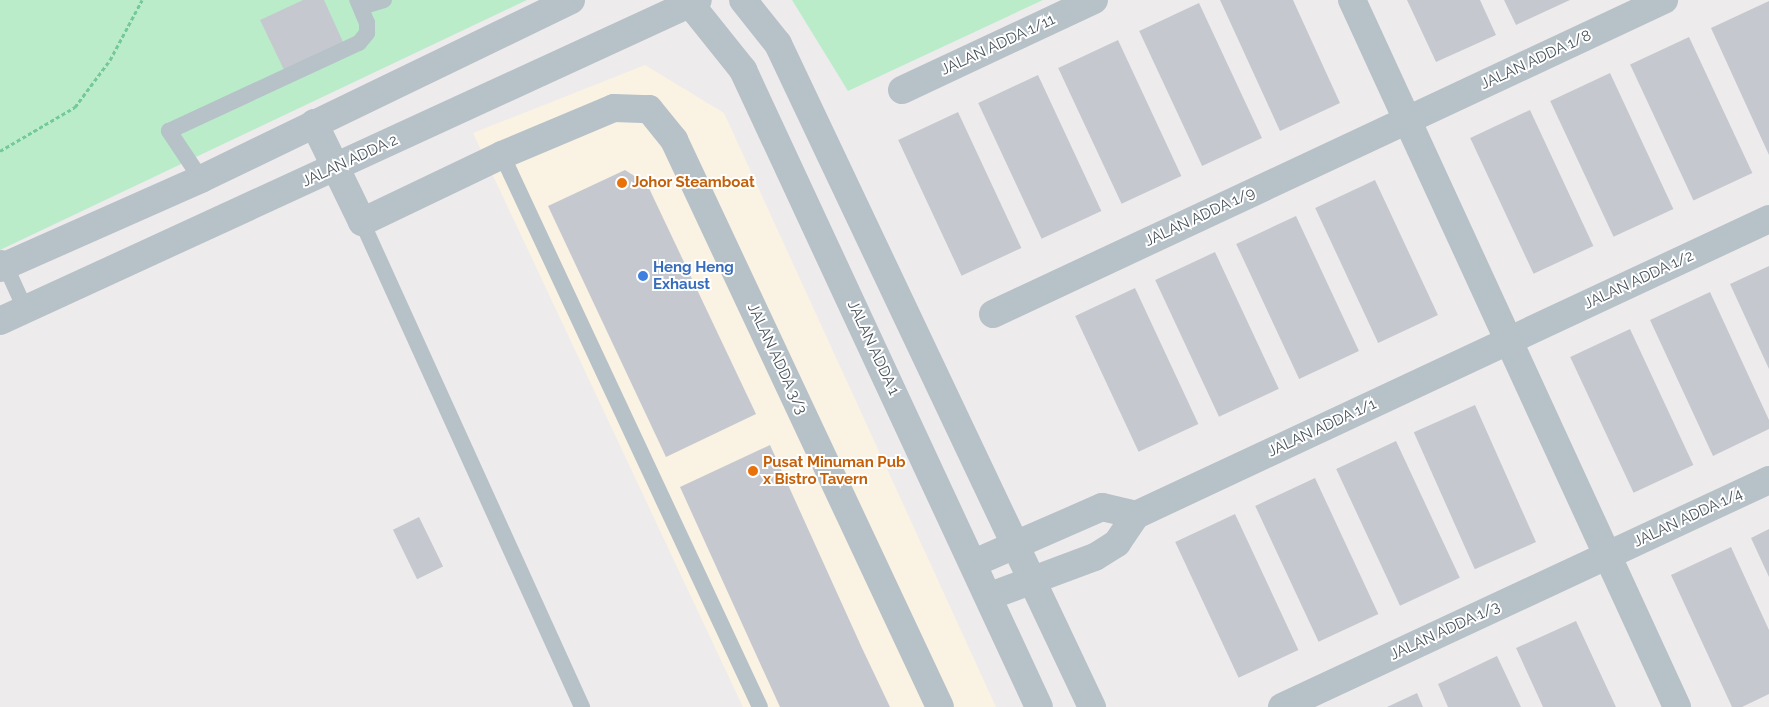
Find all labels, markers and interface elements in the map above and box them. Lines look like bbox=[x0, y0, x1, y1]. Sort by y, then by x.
street label: JALAN ADDA 1/11 bbox=[938, 11, 1058, 79]
street label: JALAN ADDA 1/8 bbox=[1477, 26, 1595, 94]
street label: JALAN ADDA 2 bbox=[299, 131, 401, 191]
place label: Johor Steamboat bbox=[632, 174, 755, 192]
marker: Johor Steamboat bbox=[616, 177, 628, 189]
street label: JALAN ADDA 1/9 bbox=[1142, 183, 1258, 251]
street label: JALAN ADDA 1/2 bbox=[1581, 247, 1697, 313]
place label: Heng Heng Exhaust bbox=[653, 258, 734, 293]
marker: Heng Heng Exhaust bbox=[637, 270, 649, 282]
street label: JALAN ADDA 1 bbox=[843, 298, 903, 398]
street label: JALAN ADDA 3/3 bbox=[743, 300, 811, 418]
street label: JALAN ADDA 1/1 bbox=[1265, 395, 1379, 461]
place label: Pusat Minuman Pub x Bistro Tavern bbox=[763, 453, 905, 488]
marker: Pusat Minuman Pub x Bistro Tavern bbox=[747, 465, 759, 477]
street label: JALAN ADDA 1/4 bbox=[1630, 485, 1746, 551]
street label: JALAN ADDA 1/3 bbox=[1387, 598, 1503, 664]

